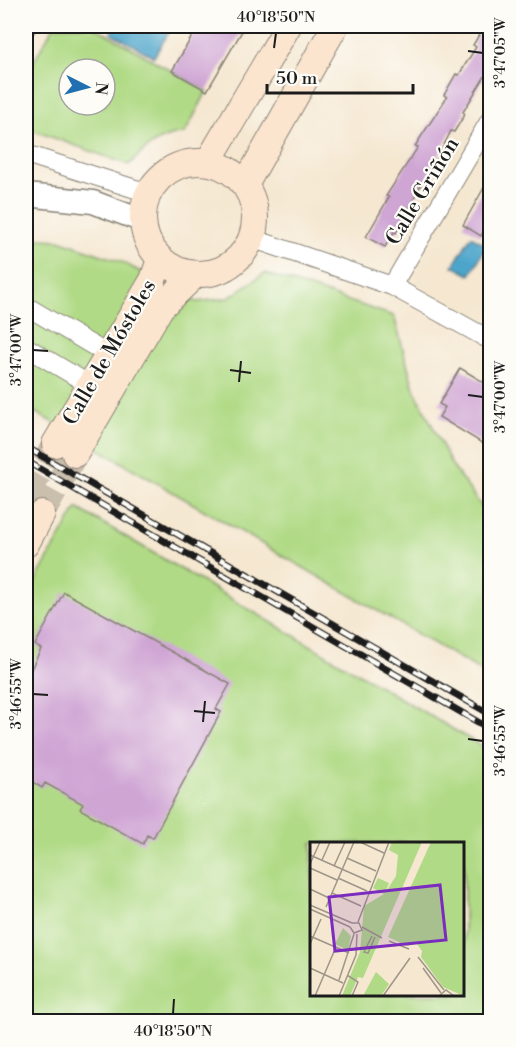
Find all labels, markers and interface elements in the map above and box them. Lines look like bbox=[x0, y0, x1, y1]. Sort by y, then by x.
text: 40°18'50"N bbox=[237, 8, 315, 27]
text: 3°47'05"W bbox=[491, 17, 510, 88]
north arrow bbox=[57, 57, 117, 117]
scale bar bbox=[267, 57, 412, 95]
text: 50 m bbox=[276, 67, 318, 90]
text: N bbox=[90, 81, 112, 96]
street label: Calle Griñón bbox=[381, 132, 465, 250]
street label: Calle de Móstoles bbox=[58, 275, 162, 430]
text: 3°47'00"W bbox=[7, 313, 26, 386]
text: 3°47'00"W bbox=[491, 360, 510, 433]
text: 3°46'55"W bbox=[7, 658, 26, 730]
text: 3°46'55"W bbox=[491, 705, 510, 777]
inset map bbox=[310, 842, 465, 996]
text: 40°18'50"N bbox=[134, 1022, 212, 1041]

